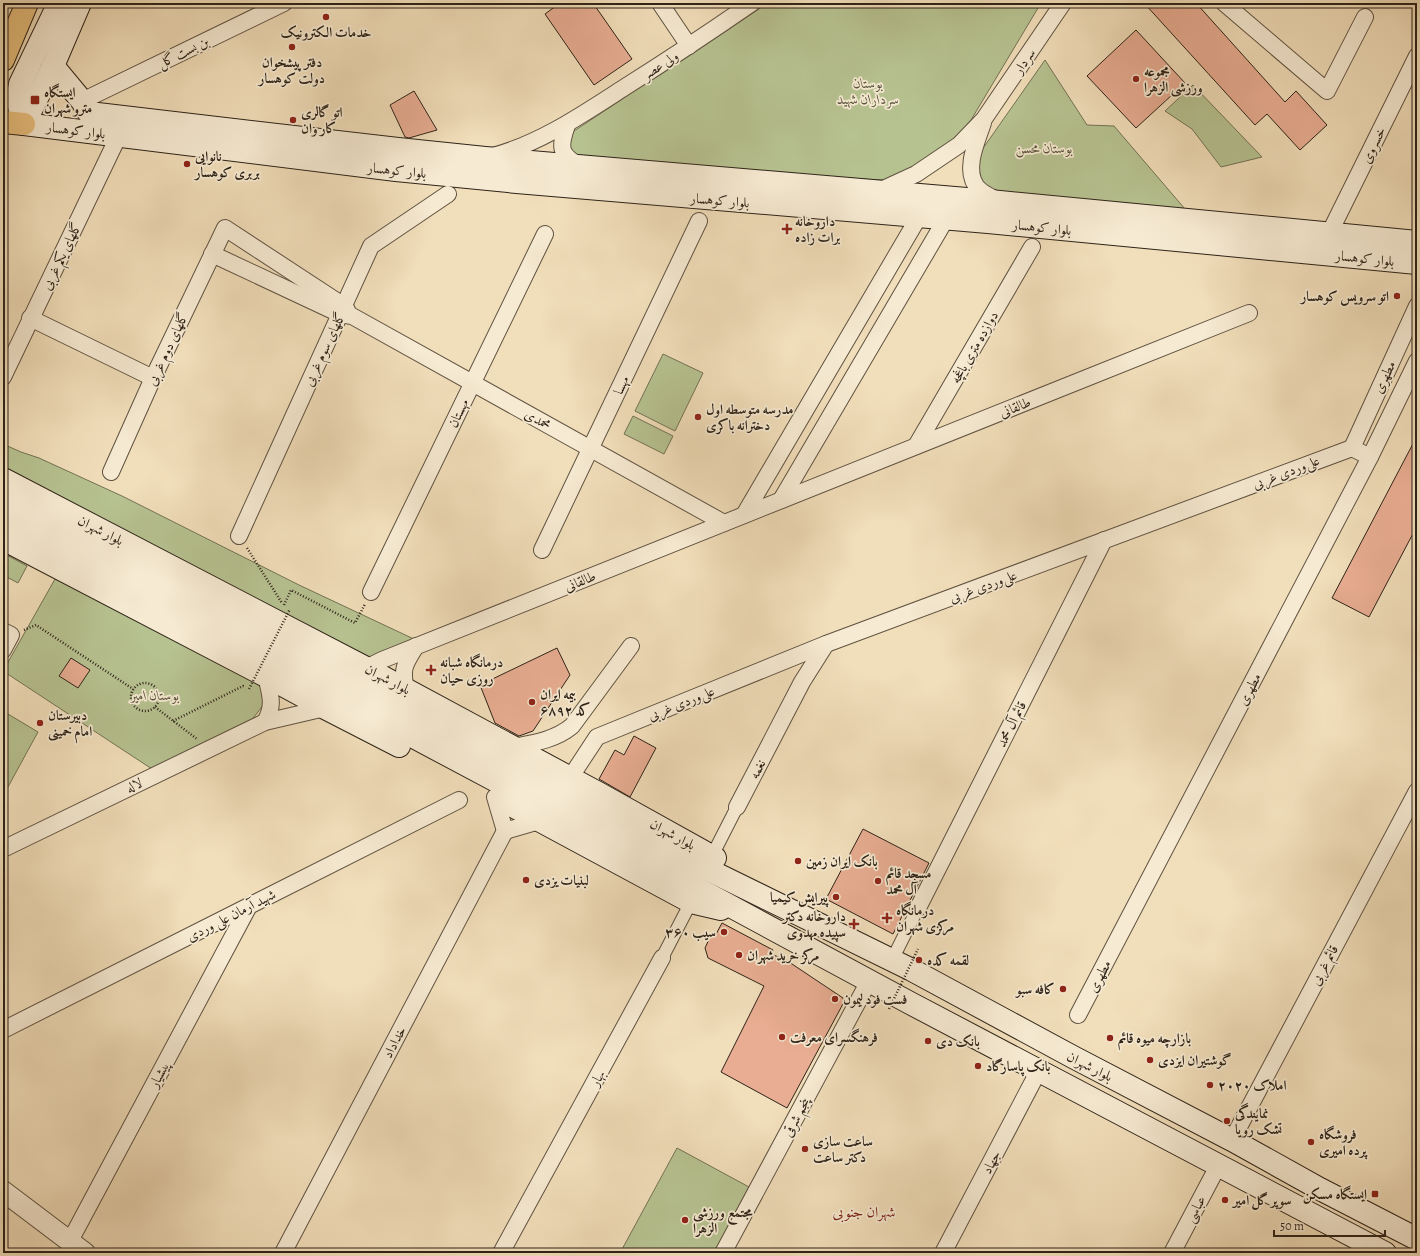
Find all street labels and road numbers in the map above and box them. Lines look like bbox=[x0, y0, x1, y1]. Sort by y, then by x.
street label: بن بست گل bbox=[154, 32, 213, 74]
street label: سردار bbox=[1008, 44, 1040, 80]
street label: ولی عصر bbox=[637, 47, 682, 85]
street label: بلوار کوهسار bbox=[43, 117, 107, 144]
street label: خسروی bbox=[1356, 124, 1390, 167]
street label: بلوار کوهسار bbox=[365, 158, 428, 183]
street label: بلوار کوهسار bbox=[688, 188, 751, 213]
street label: بلوار کوهسار bbox=[1010, 215, 1073, 240]
street label: گلهای یکم غربی bbox=[37, 219, 90, 295]
street label: بلوار کوهسار bbox=[1333, 246, 1396, 271]
street label: دوازده متری باغچه bbox=[946, 307, 1003, 387]
street label: گلهای دوم غربی bbox=[142, 309, 195, 390]
street label: گلهای سوم غربی bbox=[299, 309, 353, 391]
street label: مطهری bbox=[1369, 358, 1400, 397]
street label: مهسا bbox=[609, 373, 634, 398]
street label: طالقانی bbox=[997, 393, 1034, 422]
street label: مهستان bbox=[443, 396, 474, 431]
street label: محمدی bbox=[521, 404, 554, 434]
street label: علی‌وردی غربی bbox=[1250, 451, 1323, 494]
street label: بلوار شهران bbox=[75, 511, 127, 550]
street label: علی‌وردی غربی bbox=[947, 565, 1020, 607]
street label: طالقانی bbox=[562, 567, 599, 596]
street label: بلوار شهران bbox=[362, 660, 414, 700]
street label: مطهری bbox=[1233, 670, 1266, 709]
street label: علی‌وردی غربی bbox=[645, 681, 717, 725]
street label: قائم آل محمد bbox=[992, 698, 1034, 752]
street label: نغمه bbox=[745, 756, 771, 782]
street label: لاله bbox=[123, 773, 146, 798]
street label: بلوار شهران bbox=[647, 814, 699, 855]
street label: شهید آرمان علی وردی bbox=[183, 885, 279, 946]
street label: قائم غربی bbox=[1306, 942, 1346, 990]
street label: مطهری bbox=[1083, 957, 1116, 996]
street label: خداداد bbox=[378, 1023, 411, 1062]
street label: بلوار شهران bbox=[1064, 1047, 1116, 1086]
street label: پیشیار bbox=[144, 1057, 174, 1093]
street label: بهار bbox=[584, 1067, 610, 1092]
street label: پنجم شرقی bbox=[778, 1093, 819, 1142]
street label: جهاد bbox=[977, 1147, 1005, 1177]
street label: عباسی bbox=[1180, 1192, 1210, 1226]

